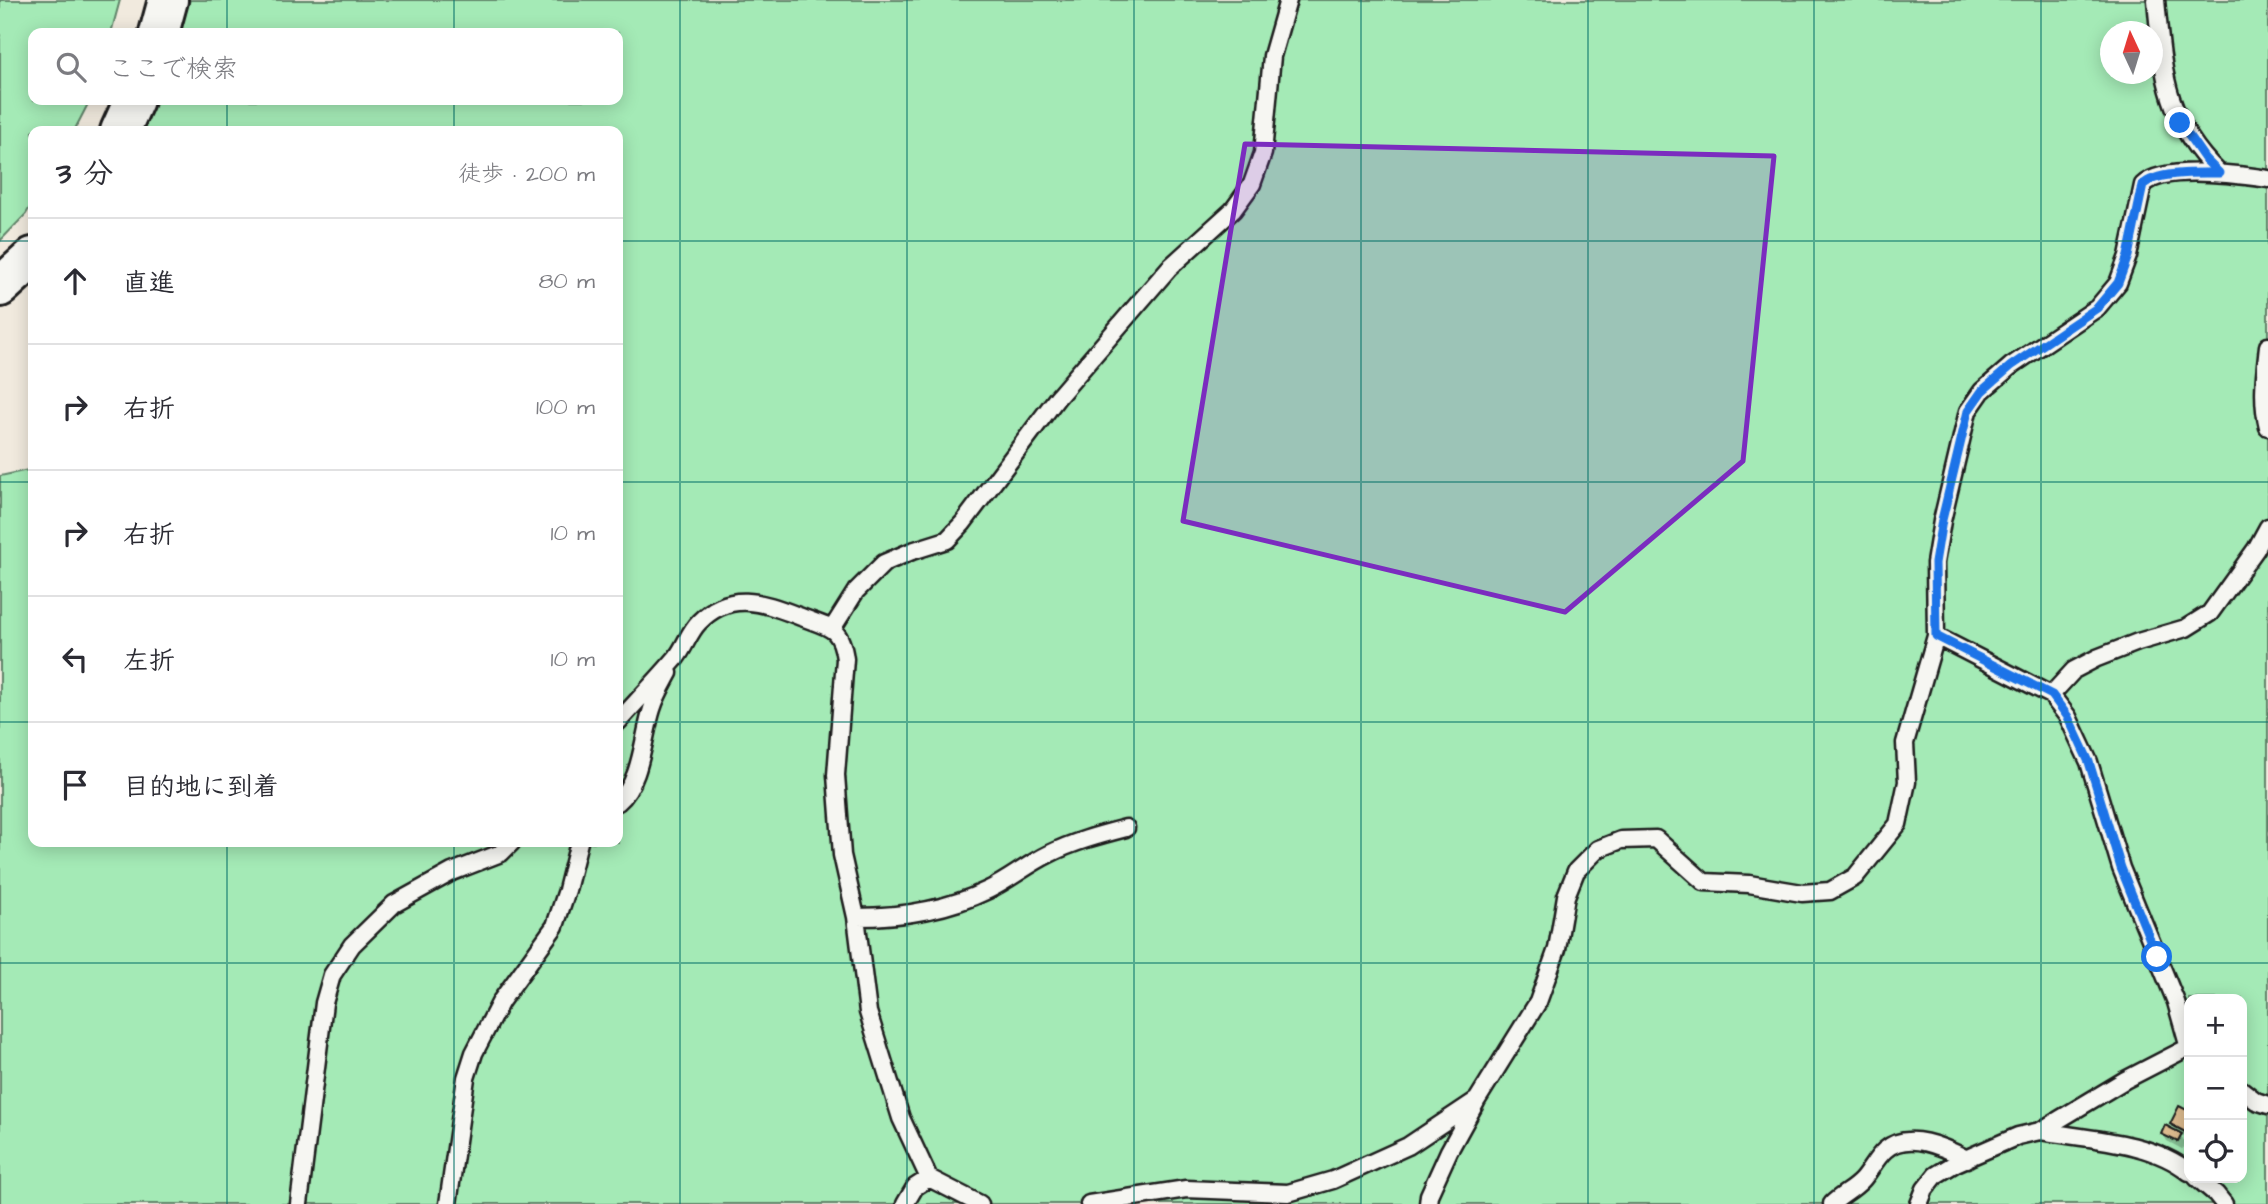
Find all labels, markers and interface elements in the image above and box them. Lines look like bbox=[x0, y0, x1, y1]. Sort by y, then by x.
north arrow bbox=[2100, 21, 2163, 84]
search box bbox=[28, 28, 623, 105]
icon: search bbox=[52, 48, 90, 86]
text: ここで検索 bbox=[108, 51, 238, 87]
route end bbox=[2164, 107, 2195, 138]
text: 3 分 bbox=[56, 153, 113, 195]
text: 徒歩 · 200 m bbox=[458, 158, 595, 190]
icon: ahead bbox=[56, 262, 94, 300]
text: 直進 bbox=[123, 265, 175, 301]
text: 80 m bbox=[538, 265, 595, 297]
icon: right bbox=[56, 388, 94, 426]
text: 右折 bbox=[123, 391, 175, 427]
text: 100 m bbox=[536, 391, 595, 423]
icon: right bbox=[56, 514, 94, 552]
text: 右折 bbox=[123, 517, 175, 553]
text: 10 m bbox=[550, 517, 595, 549]
icon: left bbox=[56, 640, 94, 678]
text: 左折 bbox=[123, 643, 175, 679]
text: 10 m bbox=[550, 643, 595, 675]
icon: arrive bbox=[56, 766, 94, 804]
text: 目的地に到着 bbox=[123, 769, 279, 805]
route start bbox=[2141, 941, 2172, 972]
map controls bbox=[2184, 994, 2247, 1183]
button: + bbox=[2184, 994, 2247, 1057]
button: − bbox=[2184, 1057, 2247, 1120]
button: locate bbox=[2184, 1120, 2247, 1183]

